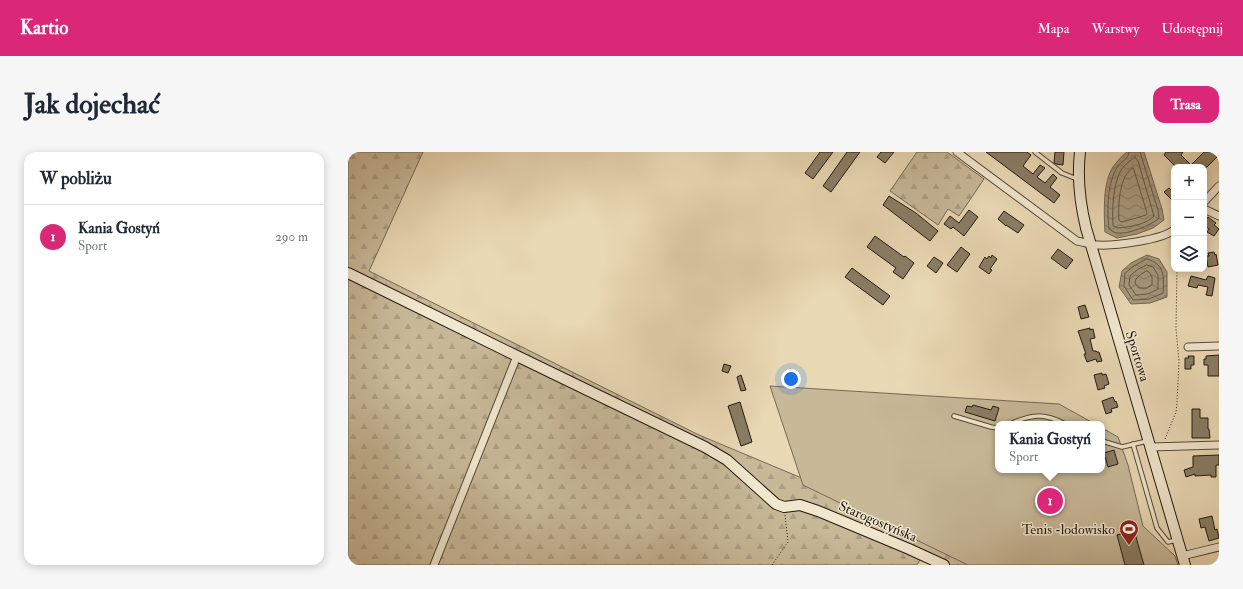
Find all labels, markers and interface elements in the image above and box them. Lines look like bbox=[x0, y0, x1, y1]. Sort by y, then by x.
text: Kartio bbox=[20, 16, 68, 40]
text: Mapa bbox=[1037, 20, 1069, 37]
text: Warstwy bbox=[1091, 20, 1140, 37]
text: Udostępnij bbox=[1162, 20, 1223, 37]
button: Trasa bbox=[1153, 86, 1219, 123]
text: Jak dojechać bbox=[24, 87, 160, 122]
map controls bbox=[1171, 164, 1207, 272]
button: + bbox=[1171, 164, 1207, 200]
text: W pobliżu bbox=[40, 168, 112, 189]
button: − bbox=[1171, 200, 1207, 236]
text: Kania Gostyń bbox=[78, 219, 160, 238]
text: 1 bbox=[51, 229, 55, 245]
text: 290 m bbox=[275, 229, 308, 245]
button: layers bbox=[1171, 236, 1207, 272]
text: Sport bbox=[78, 238, 107, 254]
street label: Sportowa bbox=[1121, 329, 1153, 384]
your location bbox=[781, 369, 801, 389]
popup bbox=[995, 421, 1105, 473]
text: Kania Gostyń bbox=[1009, 430, 1091, 449]
text: Sport bbox=[1009, 449, 1038, 465]
pin: 1 bbox=[1037, 486, 1063, 516]
street label: Starogostyńska bbox=[836, 497, 920, 547]
sports icon: Tenis -lodowisko bbox=[1118, 518, 1140, 546]
place label: Tenis -lodowisko bbox=[1022, 521, 1115, 538]

